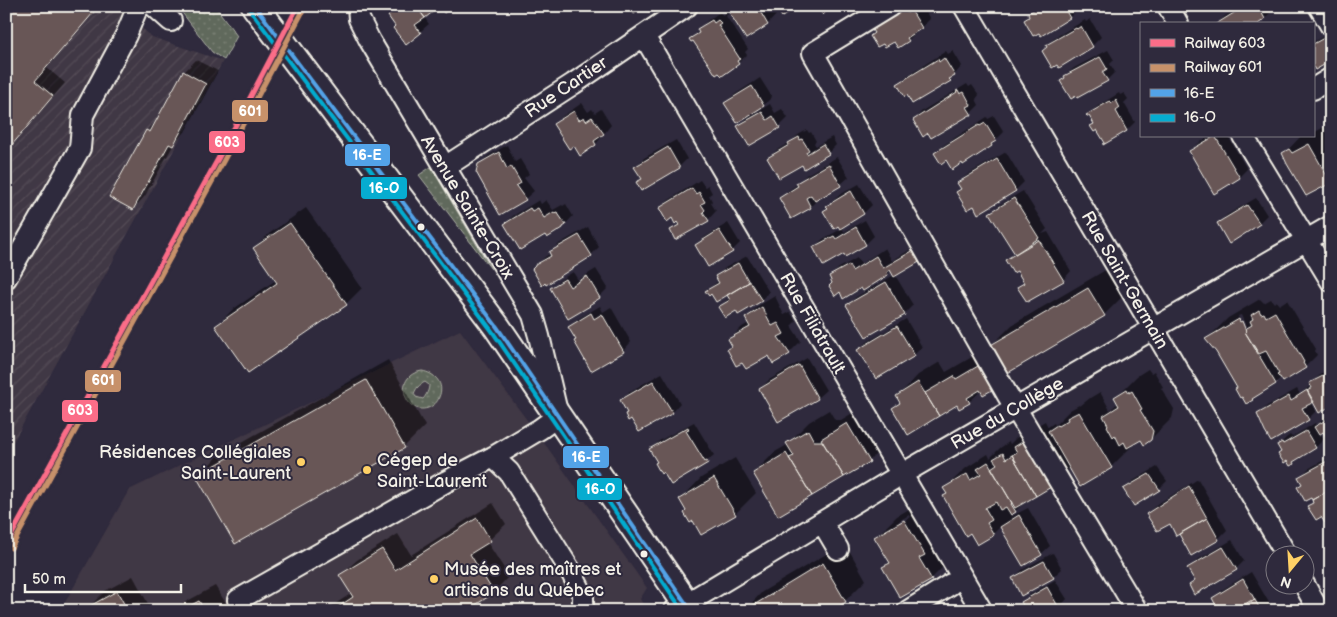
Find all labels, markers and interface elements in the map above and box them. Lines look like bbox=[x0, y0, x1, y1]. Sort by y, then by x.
legend bbox=[1140, 22, 1314, 138]
text: Railway 603 bbox=[1184, 34, 1266, 53]
street label: Rue Cartier bbox=[521, 52, 612, 123]
text: Railway 601 bbox=[1184, 58, 1262, 77]
text: 16-E bbox=[1184, 84, 1214, 103]
line badge: 601 bbox=[231, 99, 269, 123]
text: 601 bbox=[238, 103, 262, 120]
text: 16-O bbox=[1184, 108, 1216, 127]
line badge: 603 bbox=[208, 130, 246, 154]
street label: Avenue Sainte-Croix bbox=[416, 131, 519, 284]
text: 603 bbox=[214, 134, 240, 151]
line badge: 16-E bbox=[344, 143, 391, 167]
text: 16-E bbox=[352, 147, 382, 164]
line badge: 16-O bbox=[360, 176, 408, 200]
text: 16-O bbox=[369, 180, 399, 197]
street label: Rue Saint-Germain bbox=[1077, 208, 1173, 353]
unlabelled marker bbox=[416, 222, 426, 232]
street label: Rue Filiatrault bbox=[775, 269, 850, 378]
line badge: 601 bbox=[84, 369, 122, 393]
text: 601 bbox=[91, 372, 115, 389]
street label: Rue du Collège bbox=[947, 373, 1068, 454]
line badge: 603 bbox=[61, 399, 99, 423]
text: 603 bbox=[67, 402, 93, 419]
place label: Résidences Collégiales Saint-Laurent bbox=[99, 442, 291, 484]
line badge: 16-E bbox=[562, 445, 610, 469]
text: 16-E bbox=[571, 449, 601, 466]
place label: Cégep de Saint-Laurent bbox=[377, 450, 488, 492]
marker: Résidences Collégiales Saint-Laurent bbox=[295, 456, 307, 468]
marker: Cégep de Saint-Laurent bbox=[361, 464, 373, 476]
line badge: 16-O bbox=[576, 477, 623, 501]
text: 16-O bbox=[585, 481, 615, 498]
north arrow bbox=[1264, 544, 1314, 594]
unlabelled marker bbox=[639, 549, 649, 559]
place label: Musée des maîtres et artisans du Québec bbox=[444, 559, 622, 601]
scale bar bbox=[25, 562, 181, 594]
text: 50 m bbox=[32, 570, 66, 589]
text: N bbox=[1279, 572, 1294, 592]
marker: Musée des maîtres et artisans du Québec bbox=[428, 573, 440, 585]

